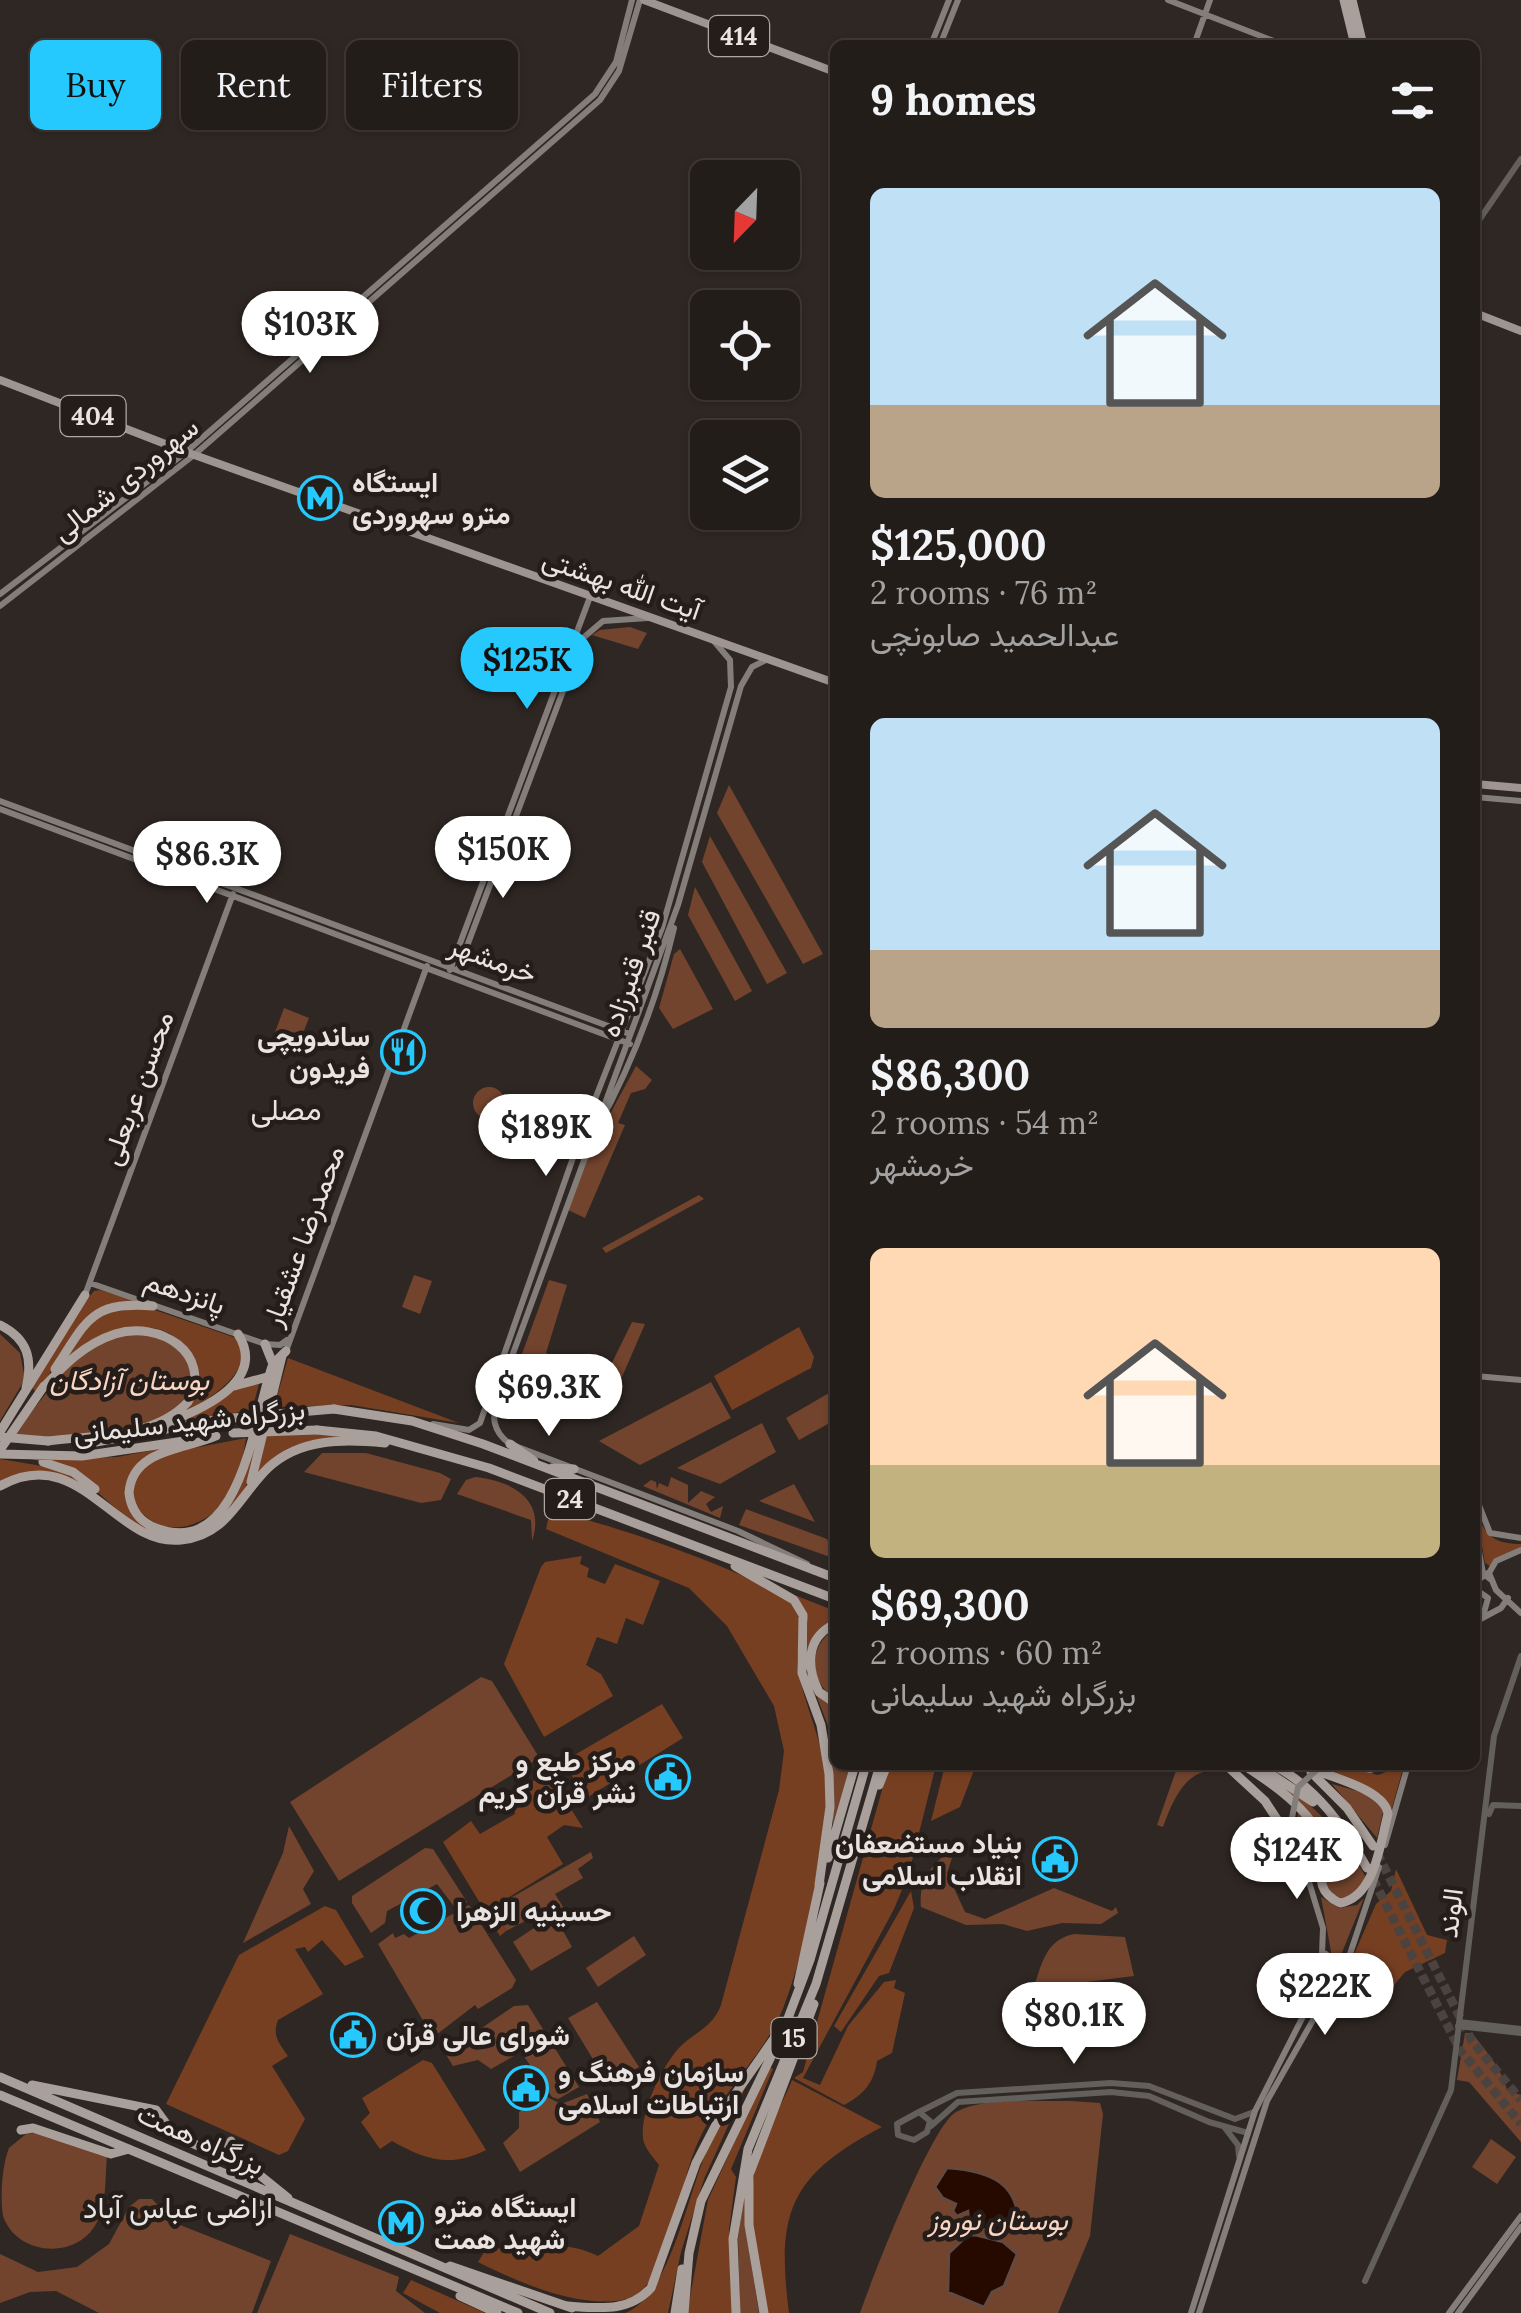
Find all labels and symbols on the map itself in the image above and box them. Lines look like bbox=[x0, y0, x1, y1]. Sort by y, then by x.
road number: 414 bbox=[709, 16, 769, 56]
north arrow bbox=[690, 160, 800, 270]
pin: $103K bbox=[240, 291, 380, 376]
road number: 404 bbox=[61, 396, 126, 436]
street label: سهروردی شمالی bbox=[44, 409, 206, 549]
place label: ایستگاه مترو سهروردی bbox=[352, 464, 510, 532]
metro station icon: ایستگاه مترو سهروردی bbox=[297, 475, 343, 521]
street label: آیت الله بهشتی bbox=[538, 540, 708, 629]
pin: $125K bbox=[457, 627, 597, 712]
pin: $150K bbox=[433, 816, 573, 901]
pin: $86.3K bbox=[126, 821, 288, 906]
street label: قنبر قنبرزاده bbox=[591, 904, 669, 1042]
street label: خرمشهر bbox=[443, 926, 542, 991]
street label: محسن عربعلی bbox=[93, 1006, 181, 1170]
place label: ساندویچی فریدون bbox=[257, 1018, 370, 1086]
restaurant icon: ساندویچی فریدون bbox=[380, 1029, 426, 1075]
district label: مصلی bbox=[251, 1090, 321, 1128]
pin: $189K bbox=[476, 1094, 616, 1179]
street label: محمدرضا عشقیار bbox=[253, 1141, 352, 1332]
street label: پانزدهم bbox=[139, 1261, 230, 1324]
pin: $69.3K bbox=[468, 1354, 630, 1439]
park label: بوستان آزادگان bbox=[49, 1362, 210, 1398]
street label: بزرگراه شهید سلیمانی bbox=[71, 1391, 307, 1451]
road number: 24 bbox=[545, 1479, 595, 1519]
place label: مرکز طبع و نشر قرآن کریم bbox=[478, 1743, 636, 1812]
public building icon: مرکز طبع و نشر قرآن کریم bbox=[645, 1754, 691, 1800]
pin: $124K bbox=[1227, 1817, 1367, 1902]
place label: بنیاد مستضعفان انقلاب اسلامی bbox=[835, 1825, 1022, 1893]
public building icon: بنیاد مستضعفان انقلاب اسلامی bbox=[1032, 1836, 1078, 1882]
street label: الوند bbox=[1429, 1886, 1471, 1940]
mosque icon: حسینیه الزهرا bbox=[400, 1888, 446, 1934]
place label: حسینیه الزهرا bbox=[456, 1893, 611, 1929]
pin: $222K bbox=[1255, 1953, 1395, 2038]
pin: $80.1K bbox=[993, 1982, 1155, 2067]
public building icon: شورای عالی قرآن bbox=[330, 2012, 376, 2058]
place label: شورای عالی قرآن bbox=[386, 2017, 570, 2053]
road number: 15 bbox=[772, 2018, 816, 2058]
place label: سازمان فرهنگ و ارتباطات اسلامی bbox=[558, 2054, 744, 2122]
public building icon: سازمان فرهنگ و ارتباطات اسلامی bbox=[503, 2065, 549, 2111]
street label: بزرگراه همت bbox=[132, 2095, 270, 2183]
district label: اراضی عباس آباد bbox=[83, 2188, 273, 2226]
place label: ایستگاه مترو شهید همت bbox=[434, 2189, 576, 2257]
metro station icon: ایستگاه مترو شهید همت bbox=[378, 2200, 424, 2246]
park label: بوستان نوروز bbox=[927, 2202, 1068, 2238]

